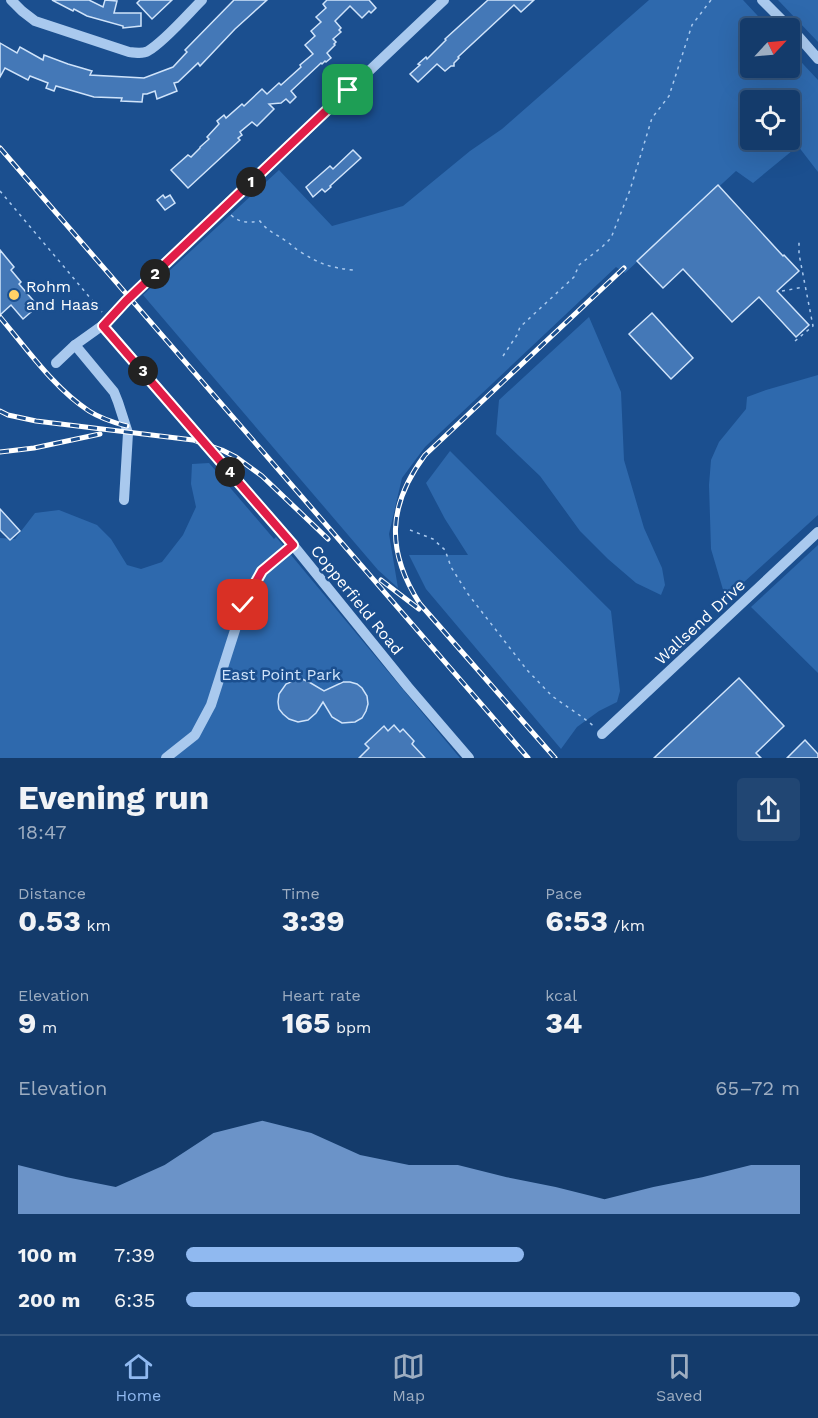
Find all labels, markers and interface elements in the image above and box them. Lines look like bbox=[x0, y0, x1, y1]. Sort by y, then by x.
north arrow bbox=[740, 18, 800, 78]
map controls bbox=[740, 18, 800, 150]
pin bbox=[322, 64, 373, 115]
icon: arrive bbox=[331, 73, 364, 106]
button: locate bbox=[740, 90, 800, 150]
pin: 1 bbox=[236, 167, 266, 197]
text: 1 bbox=[248, 172, 254, 191]
pin: 2 bbox=[140, 259, 170, 289]
text: 2 bbox=[150, 264, 160, 283]
place label: Rohm and Haas bbox=[26, 277, 99, 314]
marker: Rohm and Haas bbox=[7, 288, 21, 302]
pin: 3 bbox=[128, 356, 158, 386]
text: 3 bbox=[138, 361, 148, 380]
pin: 4 bbox=[215, 457, 245, 487]
text: 4 bbox=[225, 462, 235, 481]
street label: Copperfield Road bbox=[307, 541, 407, 659]
street label: Wallsend Drive bbox=[651, 575, 749, 669]
pin bbox=[217, 579, 268, 630]
icon: check bbox=[226, 588, 259, 621]
park label: East Point Park bbox=[221, 665, 341, 684]
text: Evening run bbox=[18, 778, 209, 817]
button: share bbox=[737, 778, 800, 841]
text: 18:47 bbox=[18, 820, 66, 844]
text: Distance bbox=[18, 884, 86, 903]
text: Time bbox=[282, 884, 320, 903]
text: Pace bbox=[545, 884, 582, 903]
text: 0.53 bbox=[18, 903, 81, 938]
text: 3:39 bbox=[282, 903, 345, 938]
text: 6:53 bbox=[545, 903, 608, 938]
text: km bbox=[81, 916, 111, 935]
text: /km bbox=[608, 916, 645, 935]
text: Elevation bbox=[18, 986, 89, 1005]
text: Heart rate bbox=[282, 986, 361, 1005]
text: kcal bbox=[545, 986, 577, 1005]
text: 9 bbox=[18, 1005, 36, 1040]
text: 165 bbox=[282, 1005, 331, 1040]
text: 34 bbox=[545, 1005, 583, 1040]
text: m bbox=[36, 1018, 57, 1037]
text: bpm bbox=[331, 1018, 371, 1037]
text: Elevation bbox=[18, 1076, 107, 1100]
text: 65–72 m bbox=[715, 1076, 800, 1100]
text: 100 m bbox=[18, 1243, 77, 1267]
text: 7:39 bbox=[114, 1243, 155, 1267]
text: 200 m bbox=[18, 1288, 80, 1312]
text: 6:35 bbox=[114, 1288, 155, 1312]
tab: Home bbox=[115, 1350, 161, 1405]
tab: Map bbox=[392, 1350, 425, 1405]
tab: Saved bbox=[656, 1350, 703, 1405]

